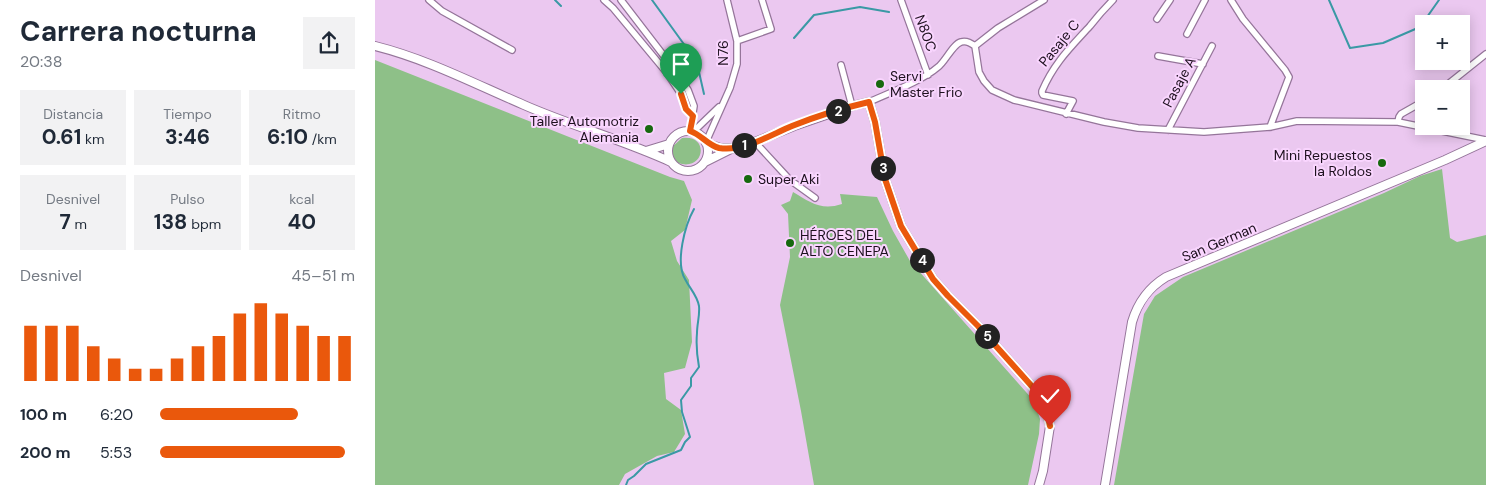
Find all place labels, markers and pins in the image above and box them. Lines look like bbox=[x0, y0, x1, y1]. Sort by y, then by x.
pin bbox=[660, 43, 702, 94]
place label: Servi Master Frio bbox=[890, 67, 963, 101]
marker: Servi Master Frio bbox=[874, 78, 886, 90]
pin: 2 bbox=[825, 98, 851, 124]
place label: Taller Automotriz Alemania bbox=[530, 112, 639, 146]
marker: Taller Automotriz Alemania bbox=[643, 123, 655, 135]
pin: 1 bbox=[731, 132, 757, 158]
place label: Mini Repuestos la Roldos bbox=[1274, 146, 1372, 180]
pin: 3 bbox=[871, 156, 895, 180]
marker: Mini Repuestos la Roldos bbox=[1376, 157, 1388, 169]
place label: Super Aki bbox=[758, 170, 819, 188]
marker: Super Aki bbox=[742, 173, 754, 185]
place label: HÉROES DEL ALTO CENEPA bbox=[800, 226, 889, 260]
marker: HÉROES DEL ALTO CENEPA bbox=[784, 237, 796, 249]
pin: 4 bbox=[909, 248, 935, 272]
pin: 5 bbox=[975, 324, 999, 348]
pin bbox=[1029, 375, 1071, 426]

